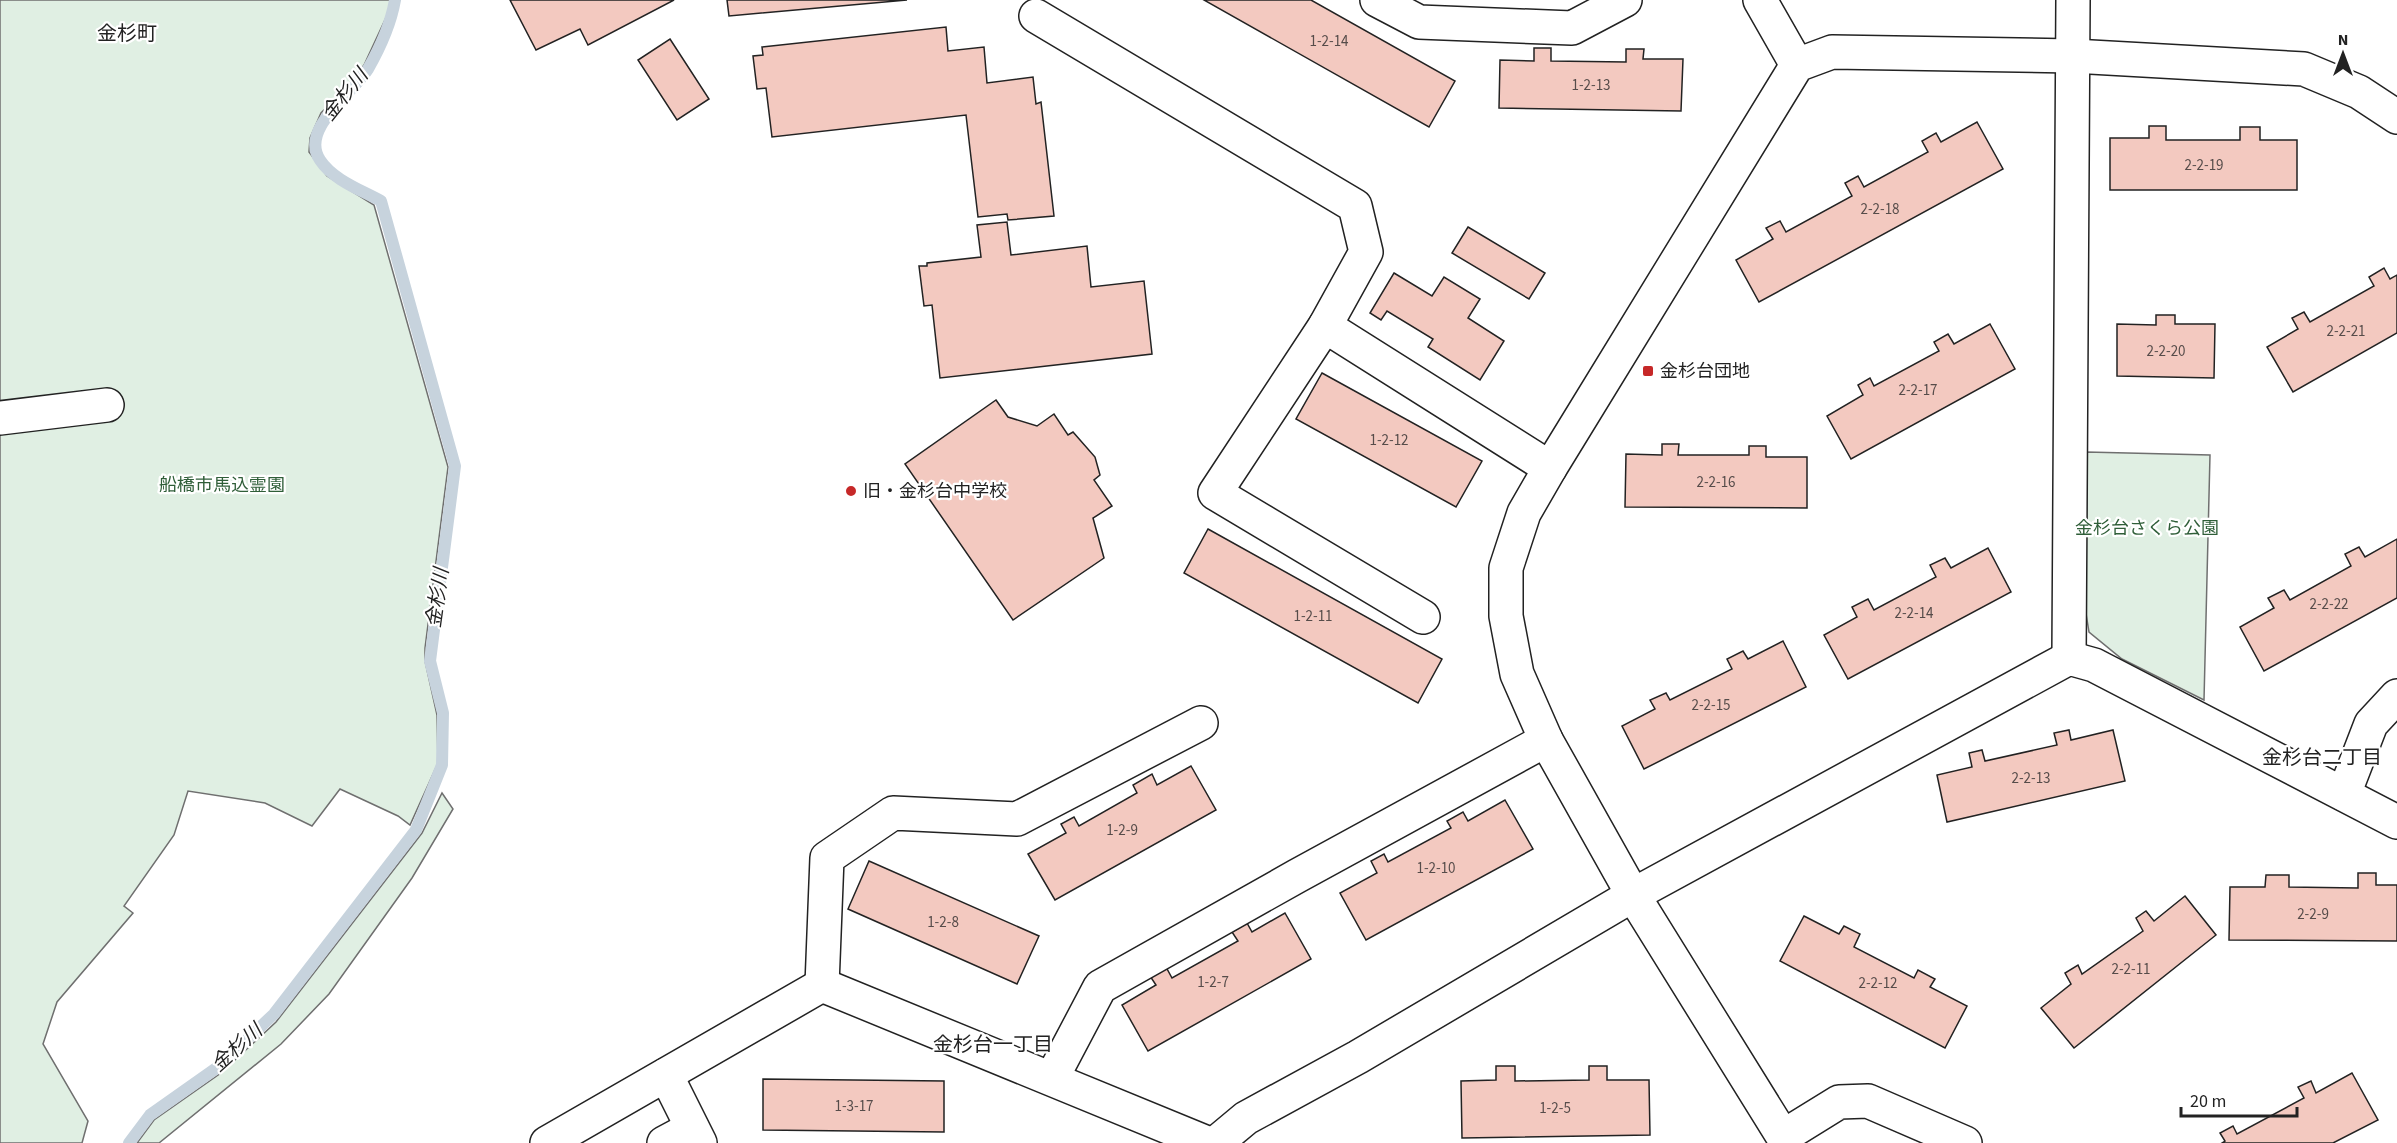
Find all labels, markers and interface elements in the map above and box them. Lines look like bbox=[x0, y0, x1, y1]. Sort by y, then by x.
district label: 金杉町 bbox=[97, 20, 157, 48]
north arrow bbox=[2313, 24, 2373, 84]
text: N bbox=[2338, 29, 2348, 51]
house number: 1-2-14 bbox=[1309, 31, 1349, 52]
water label: 金杉川 bbox=[315, 61, 376, 127]
house number: 1-2-13 bbox=[1571, 75, 1611, 96]
house number: 2-2-19 bbox=[2184, 155, 2224, 176]
house number: 2-2-18 bbox=[1860, 199, 1900, 220]
house number: 2-2-21 bbox=[2326, 321, 2366, 342]
house number: 2-2-20 bbox=[2146, 341, 2186, 362]
place label: 金杉台団地 bbox=[1660, 359, 1750, 384]
marker: 金杉台団地 bbox=[1641, 364, 1655, 378]
house number: 2-2-17 bbox=[1898, 380, 1938, 401]
house number: 1-2-12 bbox=[1369, 430, 1409, 451]
house number: 2-2-16 bbox=[1696, 472, 1736, 493]
park label: 船橋市馬込霊園 bbox=[159, 473, 285, 498]
place label: 旧・金杉台中学校 bbox=[863, 479, 1007, 504]
marker: 旧・金杉台中学校 bbox=[844, 484, 858, 498]
park label: 金杉台さくら公園 bbox=[2075, 516, 2219, 541]
water label: 金杉川 bbox=[420, 564, 456, 630]
house number: 2-2-22 bbox=[2309, 594, 2349, 615]
house number: 2-2-14 bbox=[1894, 603, 1934, 624]
house number: 1-2-11 bbox=[1293, 606, 1333, 627]
house number: 2-2-15 bbox=[1691, 695, 1731, 716]
district label: 金杉台二丁目 bbox=[2262, 744, 2382, 772]
house number: 2-2-13 bbox=[2011, 768, 2051, 789]
house number: 1-2-9 bbox=[1106, 820, 1138, 841]
house number: 1-2-10 bbox=[1416, 858, 1456, 879]
house number: 2-2-9 bbox=[2297, 904, 2329, 925]
house number: 1-2-8 bbox=[927, 912, 959, 933]
house number: 2-2-11 bbox=[2111, 959, 2151, 980]
house number: 1-2-7 bbox=[1197, 972, 1229, 993]
house number: 2-2-12 bbox=[1858, 973, 1898, 994]
water label: 金杉川 bbox=[205, 1016, 270, 1078]
district label: 金杉台一丁目 bbox=[933, 1031, 1053, 1059]
scale bar bbox=[2181, 1080, 2296, 1118]
text: 20 m bbox=[2190, 1089, 2226, 1114]
house number: 1-3-17 bbox=[834, 1096, 874, 1117]
house number: 1-2-5 bbox=[1539, 1098, 1571, 1119]

